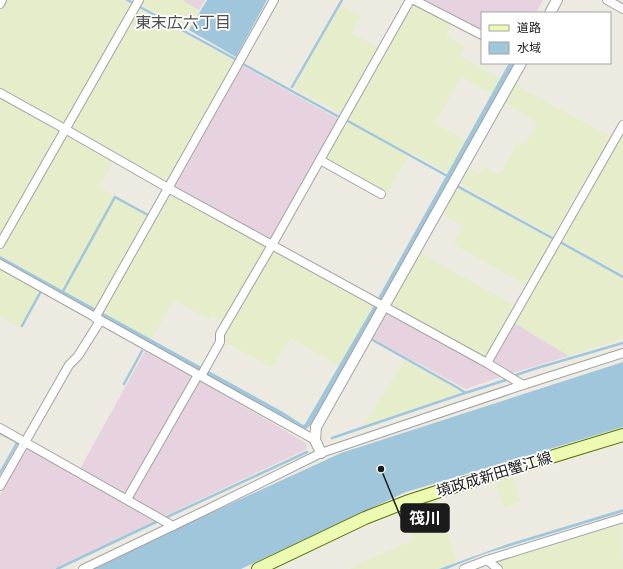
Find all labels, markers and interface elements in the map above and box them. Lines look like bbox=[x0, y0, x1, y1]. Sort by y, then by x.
district label: 東末広六丁目 bbox=[135, 12, 231, 33]
legend bbox=[481, 12, 611, 64]
text: 道路 bbox=[517, 20, 541, 36]
text: 水域 bbox=[517, 40, 541, 56]
street label: 境政成新田蟹江線 bbox=[434, 447, 554, 501]
callout: 筏川 bbox=[401, 504, 449, 532]
text: 筏川 bbox=[409, 508, 441, 529]

